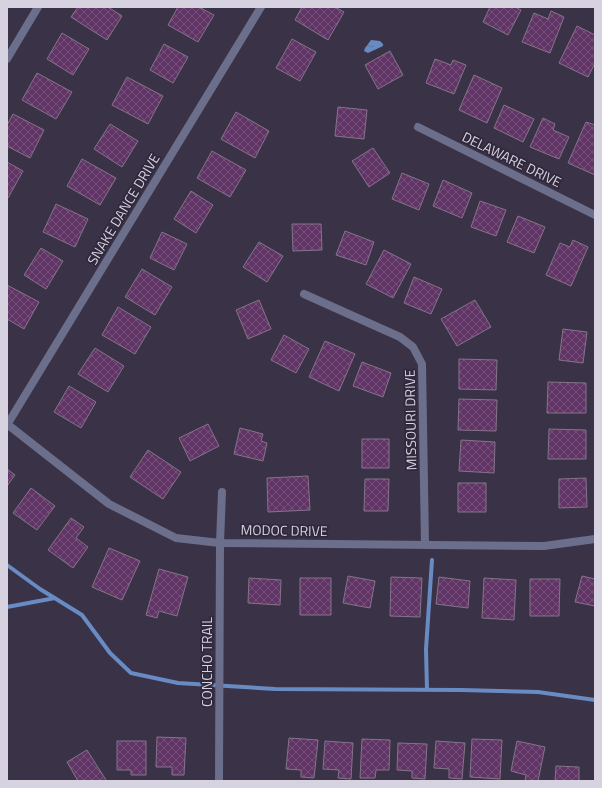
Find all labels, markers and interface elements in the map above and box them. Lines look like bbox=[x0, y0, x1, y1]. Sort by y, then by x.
street label: DELAWARE DRIVE bbox=[459, 126, 566, 192]
street label: SNAKE DANCE DRIVE bbox=[81, 149, 165, 269]
street label: MISSOURI DRIVE bbox=[399, 369, 421, 471]
street label: MODOC DRIVE bbox=[240, 519, 328, 541]
street label: CONCHO TRAIL bbox=[196, 617, 217, 707]

